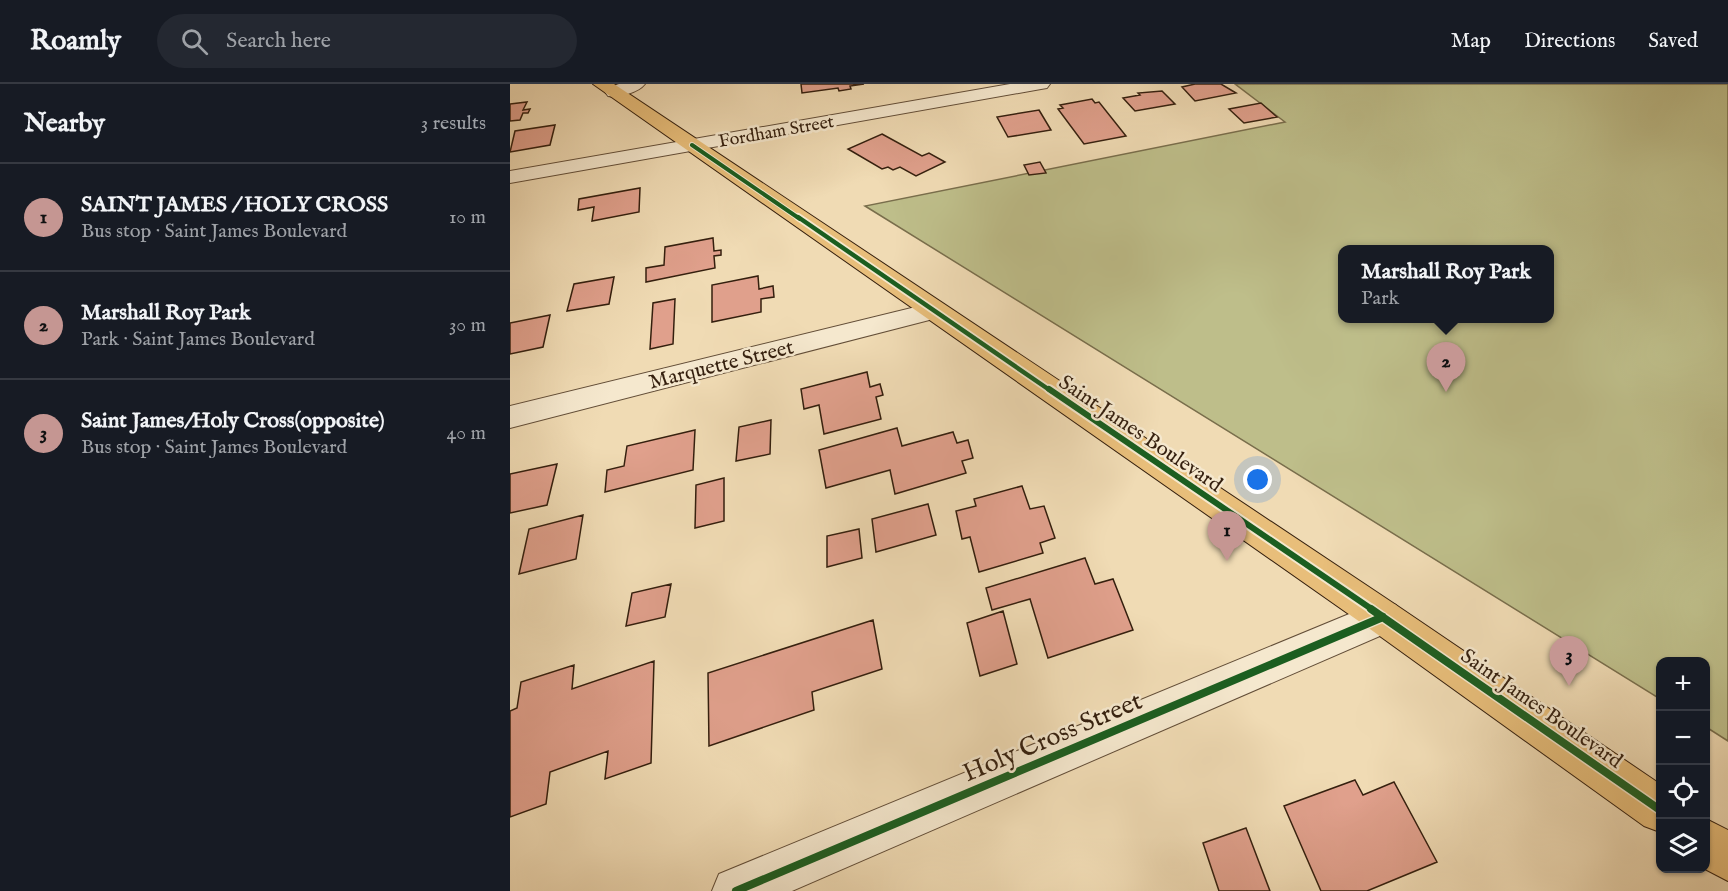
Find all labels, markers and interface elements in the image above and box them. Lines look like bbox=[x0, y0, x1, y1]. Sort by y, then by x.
search box bbox=[157, 14, 577, 68]
text: Roamly bbox=[30, 24, 121, 59]
icon: search bbox=[178, 25, 211, 58]
text: Search here bbox=[226, 27, 331, 55]
text: Map bbox=[1451, 28, 1491, 55]
text: Directions bbox=[1524, 28, 1615, 55]
text: Saved bbox=[1648, 28, 1698, 55]
text: Nearby bbox=[24, 107, 105, 140]
text: 3 results bbox=[421, 111, 486, 136]
street label: Fordham Street bbox=[717, 111, 836, 154]
text: SAINT JAMES / HOLY CROSS bbox=[81, 191, 388, 219]
text: 1 bbox=[40, 205, 47, 230]
text: 10 m bbox=[449, 205, 486, 230]
text: Bus stop · Saint James Boulevard bbox=[81, 219, 347, 244]
popup bbox=[1338, 245, 1554, 323]
text: Marshall Roy Park bbox=[1361, 258, 1531, 286]
text: Park bbox=[1361, 286, 1399, 311]
text: Marshall Roy Park bbox=[81, 299, 251, 327]
text: 2 bbox=[39, 313, 48, 338]
text: 30 m bbox=[449, 313, 486, 338]
text: Park · Saint James Boulevard bbox=[81, 327, 315, 352]
street label: Marquette Street bbox=[646, 334, 797, 396]
pin: 2 bbox=[1426, 342, 1466, 392]
street label: Saint James Boulevard bbox=[1053, 369, 1228, 500]
text: Saint James/Holy Cross(opposite) bbox=[81, 407, 385, 435]
text: 3 bbox=[40, 421, 47, 446]
text: 40 m bbox=[447, 421, 486, 446]
text: Bus stop · Saint James Boulevard bbox=[81, 435, 347, 460]
your location bbox=[1243, 465, 1272, 494]
pin: 1 bbox=[1208, 512, 1246, 561]
pin: 3 bbox=[1550, 636, 1588, 686]
street label: Saint James Boulevard bbox=[1455, 643, 1628, 776]
map controls bbox=[1656, 657, 1710, 873]
button: + bbox=[1656, 657, 1710, 711]
street label: Holy Cross Street bbox=[958, 685, 1147, 790]
button: − bbox=[1656, 711, 1710, 765]
button: locate bbox=[1656, 765, 1710, 819]
button: layers bbox=[1656, 819, 1710, 873]

